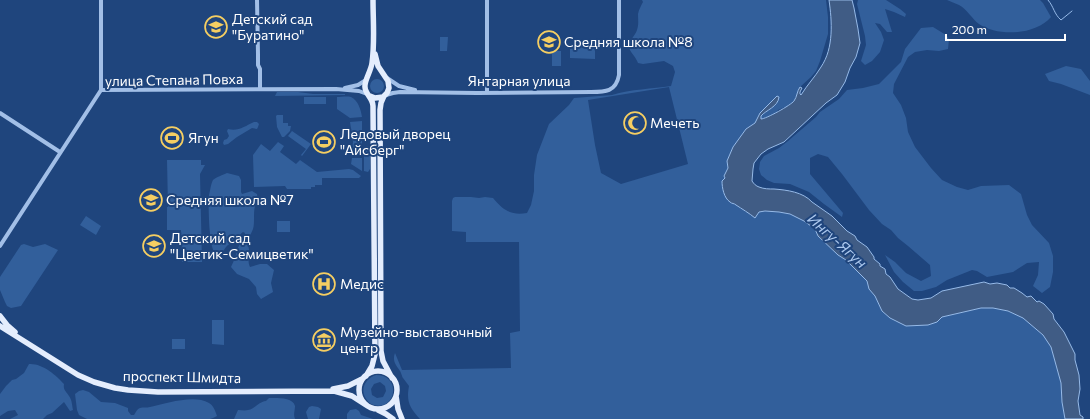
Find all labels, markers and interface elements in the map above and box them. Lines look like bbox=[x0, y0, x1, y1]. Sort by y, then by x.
place label: Детский сад "Буратино" bbox=[232, 10, 312, 43]
school or university icon: Детский сад "Буратино" bbox=[203, 14, 229, 40]
scale bar bbox=[946, 16, 1065, 42]
text: 200 m bbox=[952, 22, 987, 36]
school or university icon: Средняя школа №8 bbox=[536, 29, 562, 55]
place label: Средняя школа №8 bbox=[564, 33, 693, 50]
street label: улица Степана Повха bbox=[105, 70, 243, 89]
street label: Янтарная улица bbox=[468, 72, 570, 89]
mosque icon: Мечеть bbox=[622, 110, 648, 136]
place label: Мечеть bbox=[650, 114, 699, 131]
sports icon: Ягун bbox=[159, 125, 185, 151]
place label: Ледовый дворец "Айсберг" bbox=[340, 125, 450, 158]
place label: Ягун bbox=[188, 129, 219, 146]
sports icon: Ледовый дворец "Айсберг" bbox=[311, 129, 337, 155]
school or university icon: Средняя школа №7 bbox=[138, 187, 164, 213]
place label: Средняя школа №7 bbox=[166, 191, 294, 208]
water label: Ингу-Ягун bbox=[804, 209, 871, 272]
place label: Детский сад "Цветик-Семицветик" bbox=[170, 229, 314, 262]
school or university icon: Детский сад "Цветик-Семицветик" bbox=[141, 233, 167, 259]
hospital icon: Медис bbox=[311, 271, 337, 297]
place label: Медис bbox=[340, 275, 384, 292]
place label: Музейно-выставочный центр bbox=[340, 323, 492, 356]
museum icon: Музейно-выставочный центр bbox=[311, 327, 337, 353]
street label: проспект Шмидта bbox=[123, 367, 241, 386]

